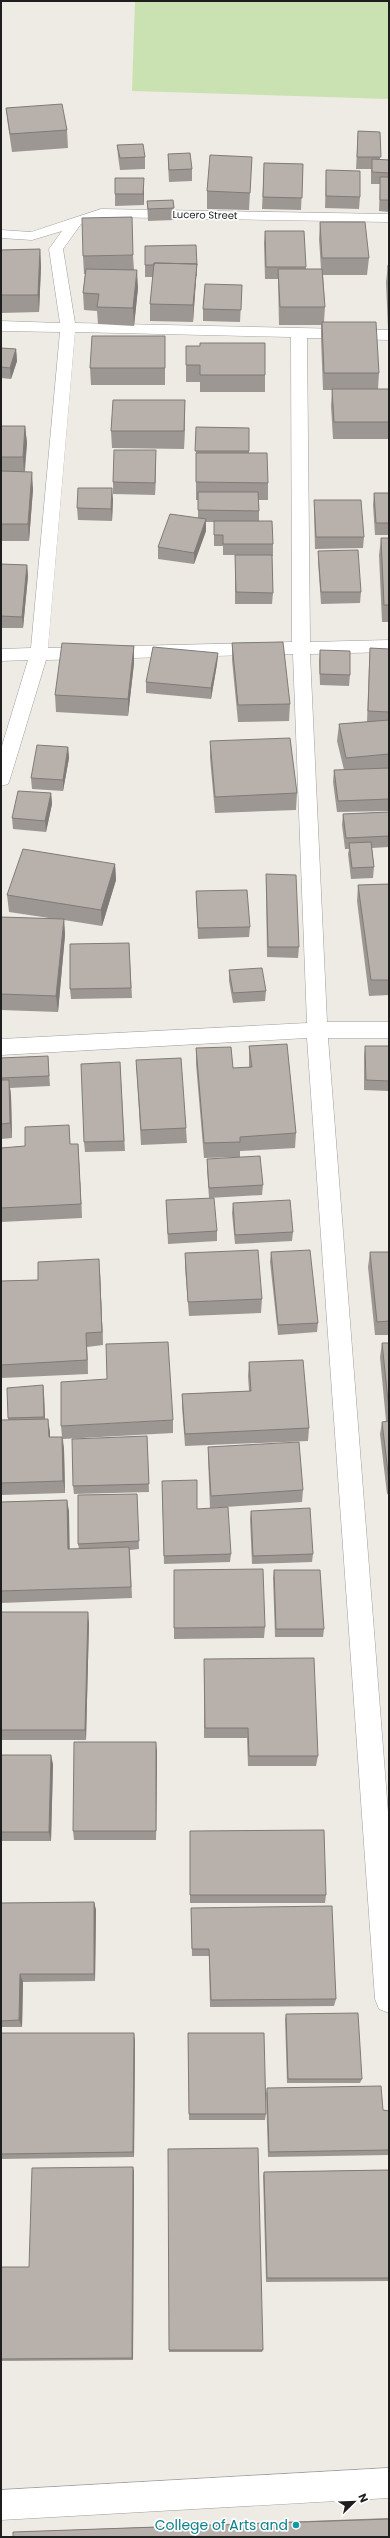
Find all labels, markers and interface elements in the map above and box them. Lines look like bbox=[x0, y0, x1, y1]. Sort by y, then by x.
street label: Lucero Street bbox=[172, 207, 238, 223]
north arrow bbox=[334, 2482, 374, 2522]
text: N bbox=[354, 2491, 372, 2505]
place label: College of Arts and bbox=[155, 2515, 288, 2535]
marker: College of Arts and bbox=[291, 2520, 301, 2530]

